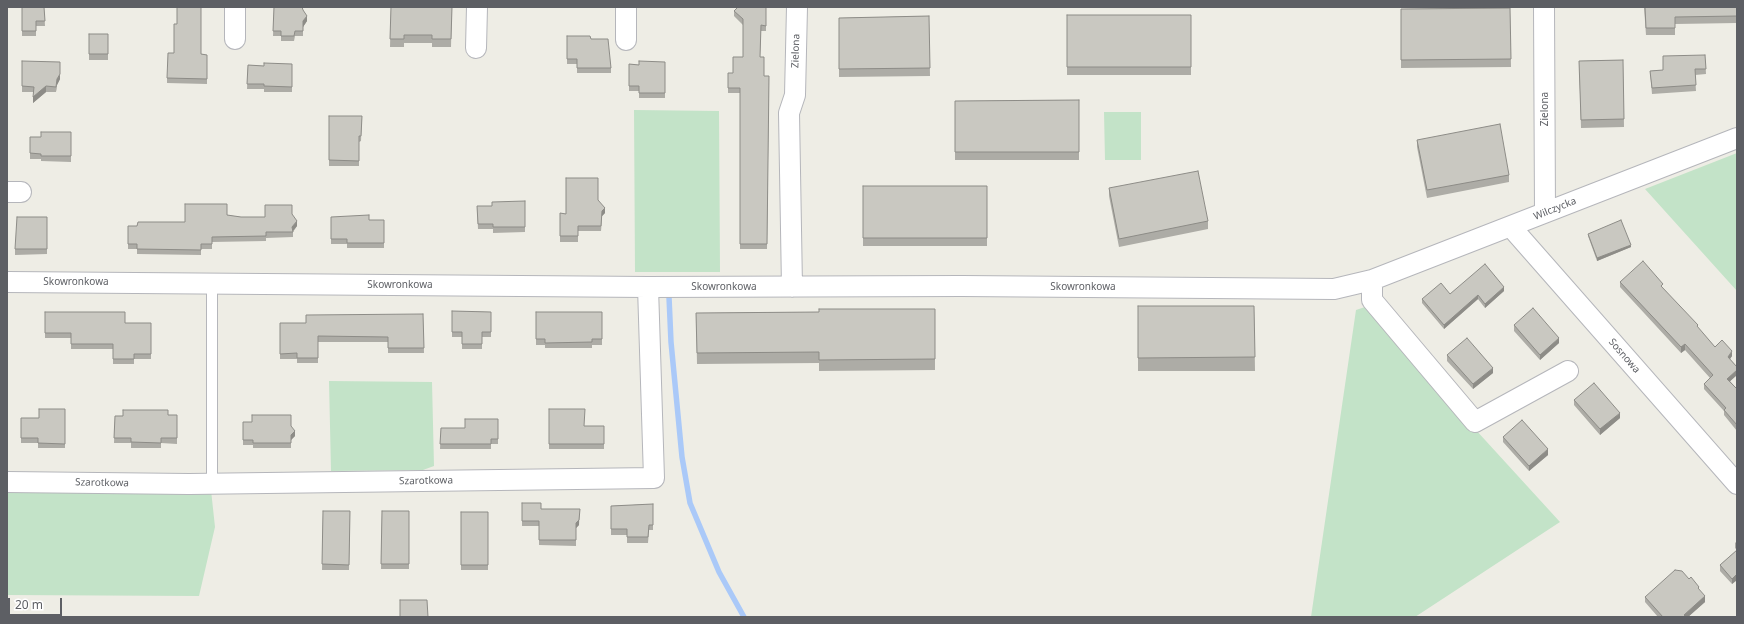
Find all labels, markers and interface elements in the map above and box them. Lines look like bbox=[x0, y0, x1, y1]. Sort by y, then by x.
street label: Zielona bbox=[789, 34, 803, 68]
street label: Zielona bbox=[1539, 92, 1551, 126]
street label: Wilczycka bbox=[1532, 195, 1578, 223]
street label: Skowronkowa bbox=[43, 276, 109, 288]
street label: Skowronkowa bbox=[367, 279, 433, 291]
street label: Skowronkowa bbox=[691, 281, 757, 293]
street label: Skowronkowa bbox=[1050, 281, 1116, 293]
street label: Sosnowa bbox=[1606, 336, 1642, 376]
street label: Szarotkowa bbox=[399, 475, 453, 487]
street label: Szarotkowa bbox=[75, 477, 129, 489]
scale bar bbox=[10, 590, 64, 616]
text: 20 m bbox=[15, 596, 43, 613]

